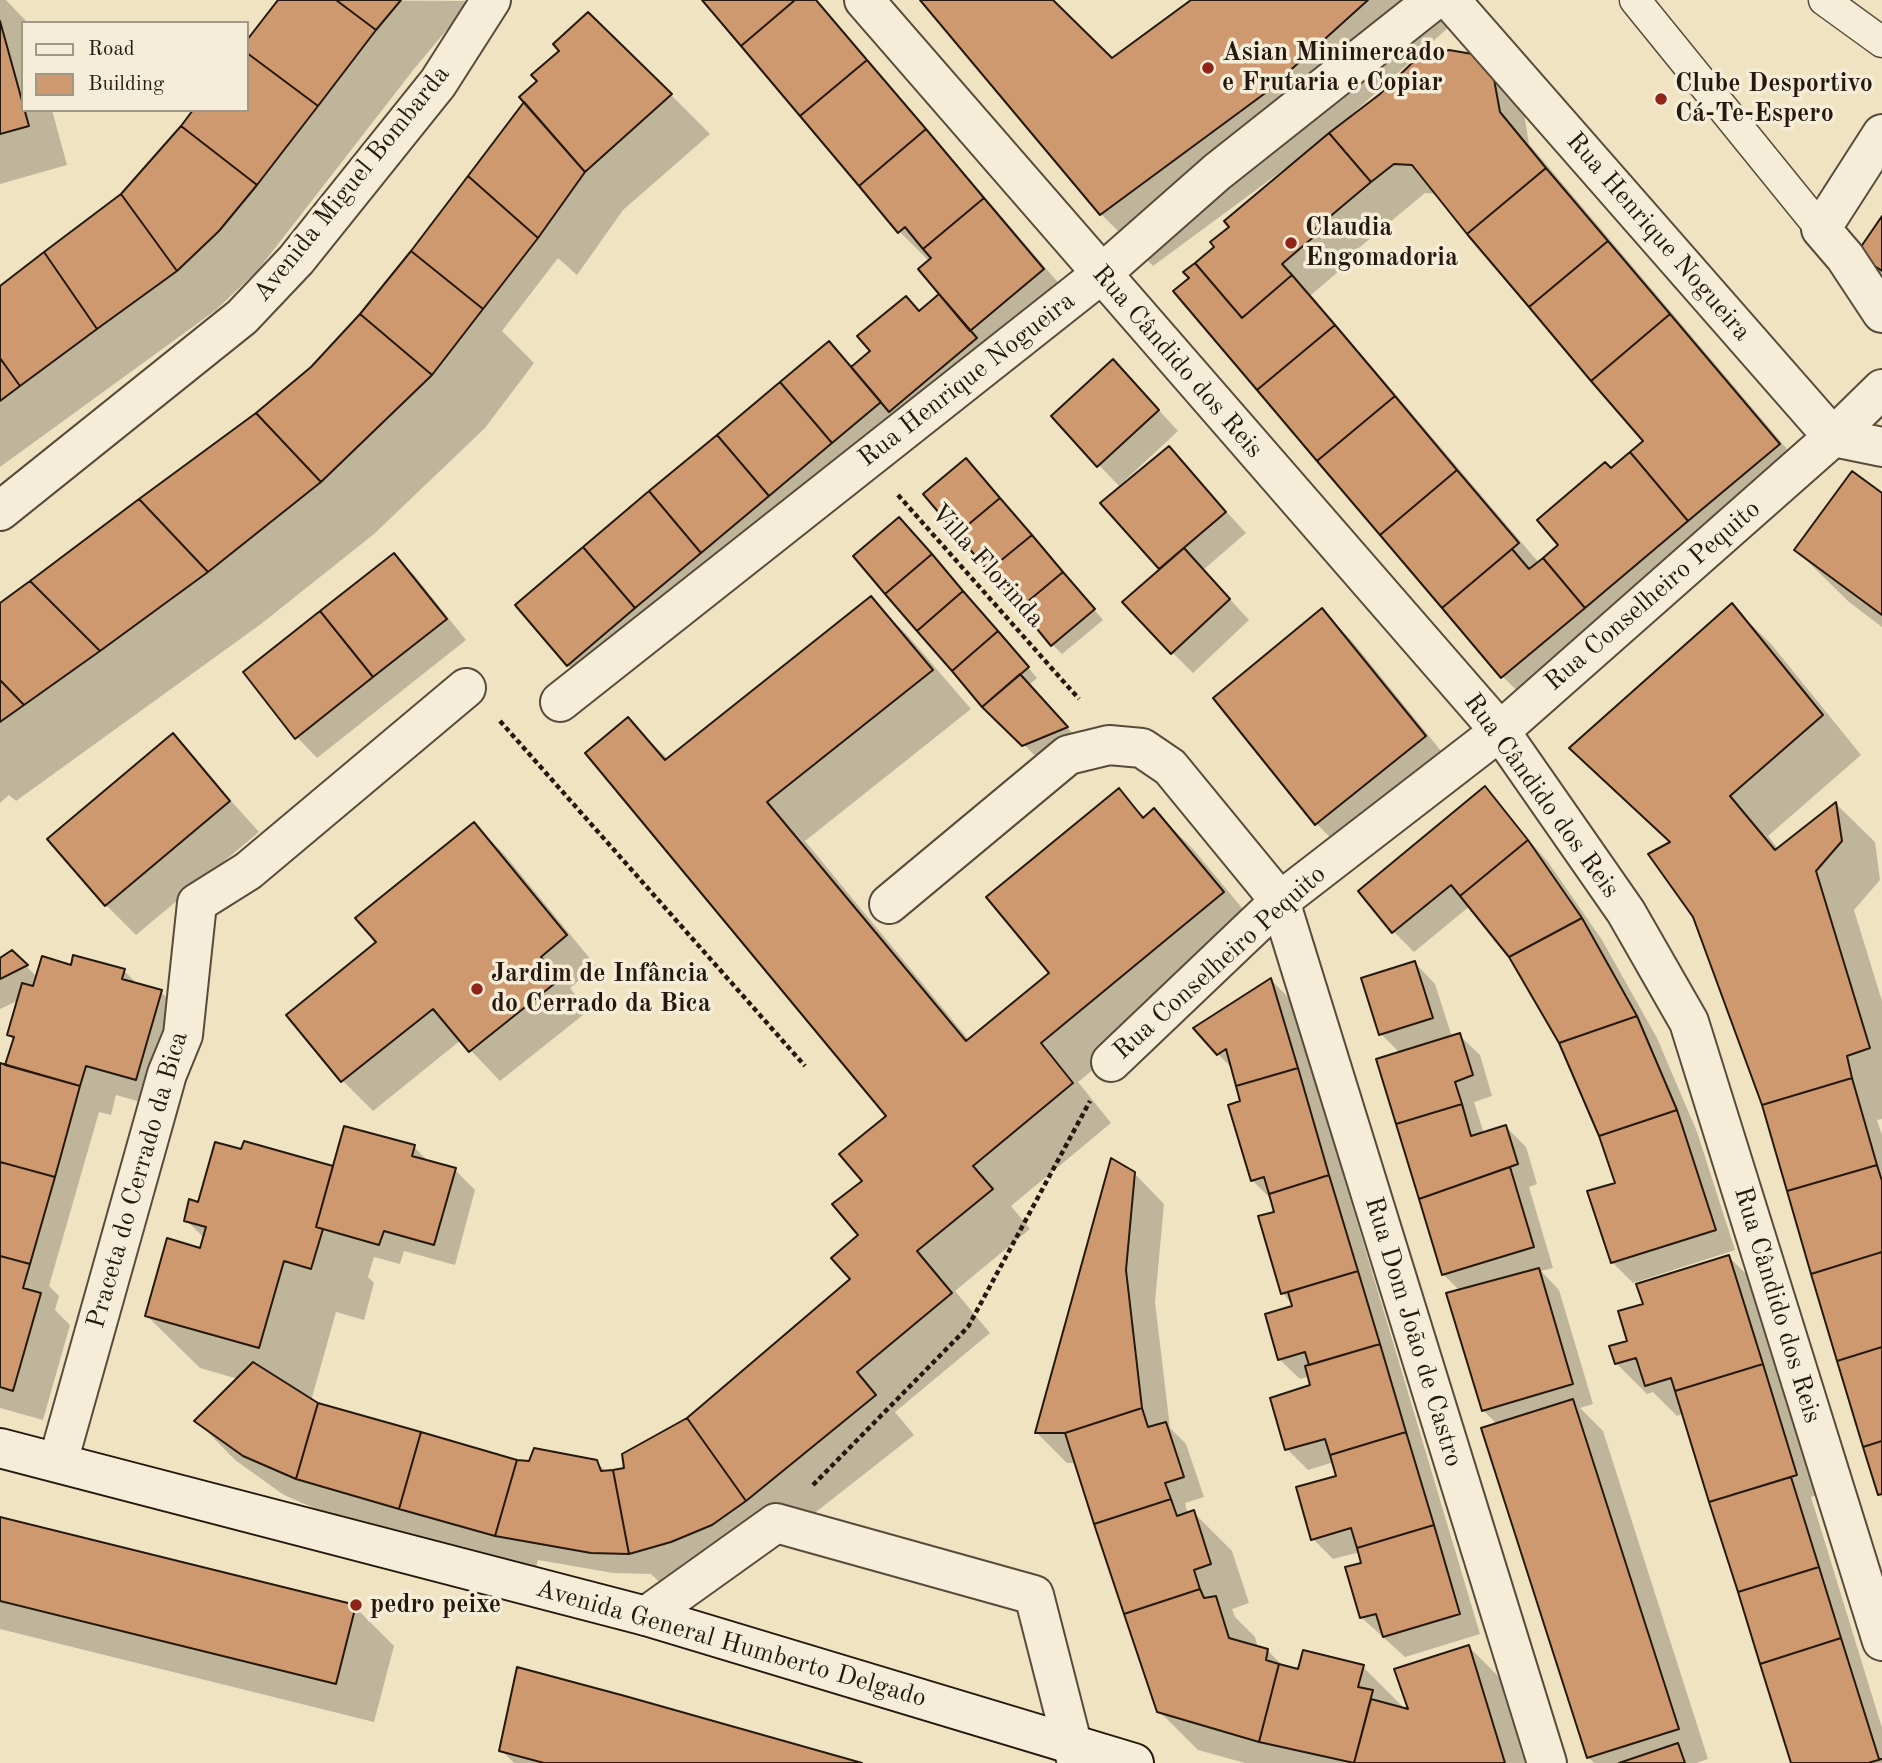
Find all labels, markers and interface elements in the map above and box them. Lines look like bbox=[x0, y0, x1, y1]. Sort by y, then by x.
legend bbox=[21, 21, 248, 112]
place label: Asian Minimercado e Frutaria e Copiar bbox=[1222, 37, 1445, 98]
text: Road bbox=[88, 39, 135, 60]
street label: Avenida Miguel Bombarda bbox=[247, 59, 457, 309]
marker: Asian Minimercado e Frutaria e Copiar bbox=[1200, 60, 1216, 76]
place label: Clube Desportivo Cá-Te-Espero bbox=[1675, 68, 1873, 130]
text: Building bbox=[88, 74, 164, 95]
marker: Clube Desportivo Cá-Te-Espero bbox=[1653, 91, 1669, 107]
street label: Rua Henrique Nogueira bbox=[1559, 126, 1757, 348]
place label: Claudia Engomadoria bbox=[1305, 212, 1458, 274]
marker: Claudia Engomadoria bbox=[1283, 235, 1299, 251]
street label: Rua Cândido dos Reis bbox=[1085, 259, 1269, 465]
street label: Rua Henrique Nogueira bbox=[852, 286, 1082, 474]
street label: Rua Conselheiro Pequito bbox=[1539, 494, 1767, 698]
street label: Villa Florinda bbox=[923, 498, 1051, 634]
street label: Rua Cândido dos Reis bbox=[1456, 688, 1626, 904]
street label: Rua Conselheiro Pequito bbox=[1107, 859, 1333, 1067]
place label: Jardim de Infância do Cerrado da Bica bbox=[491, 958, 711, 1020]
marker: Jardim de Infância do Cerrado da Bica bbox=[469, 981, 485, 997]
street label: Praceta do Cerrado da Bica bbox=[81, 1028, 195, 1332]
street label: Rua Cândido dos Reis bbox=[1726, 1183, 1828, 1427]
street label: Rua Dom João de Castro bbox=[1357, 1193, 1469, 1471]
street label: Avenida General Humberto Delgado bbox=[532, 1573, 930, 1715]
place label: pedro peixe bbox=[370, 1589, 501, 1621]
marker: pedro peixe bbox=[348, 1597, 364, 1613]

